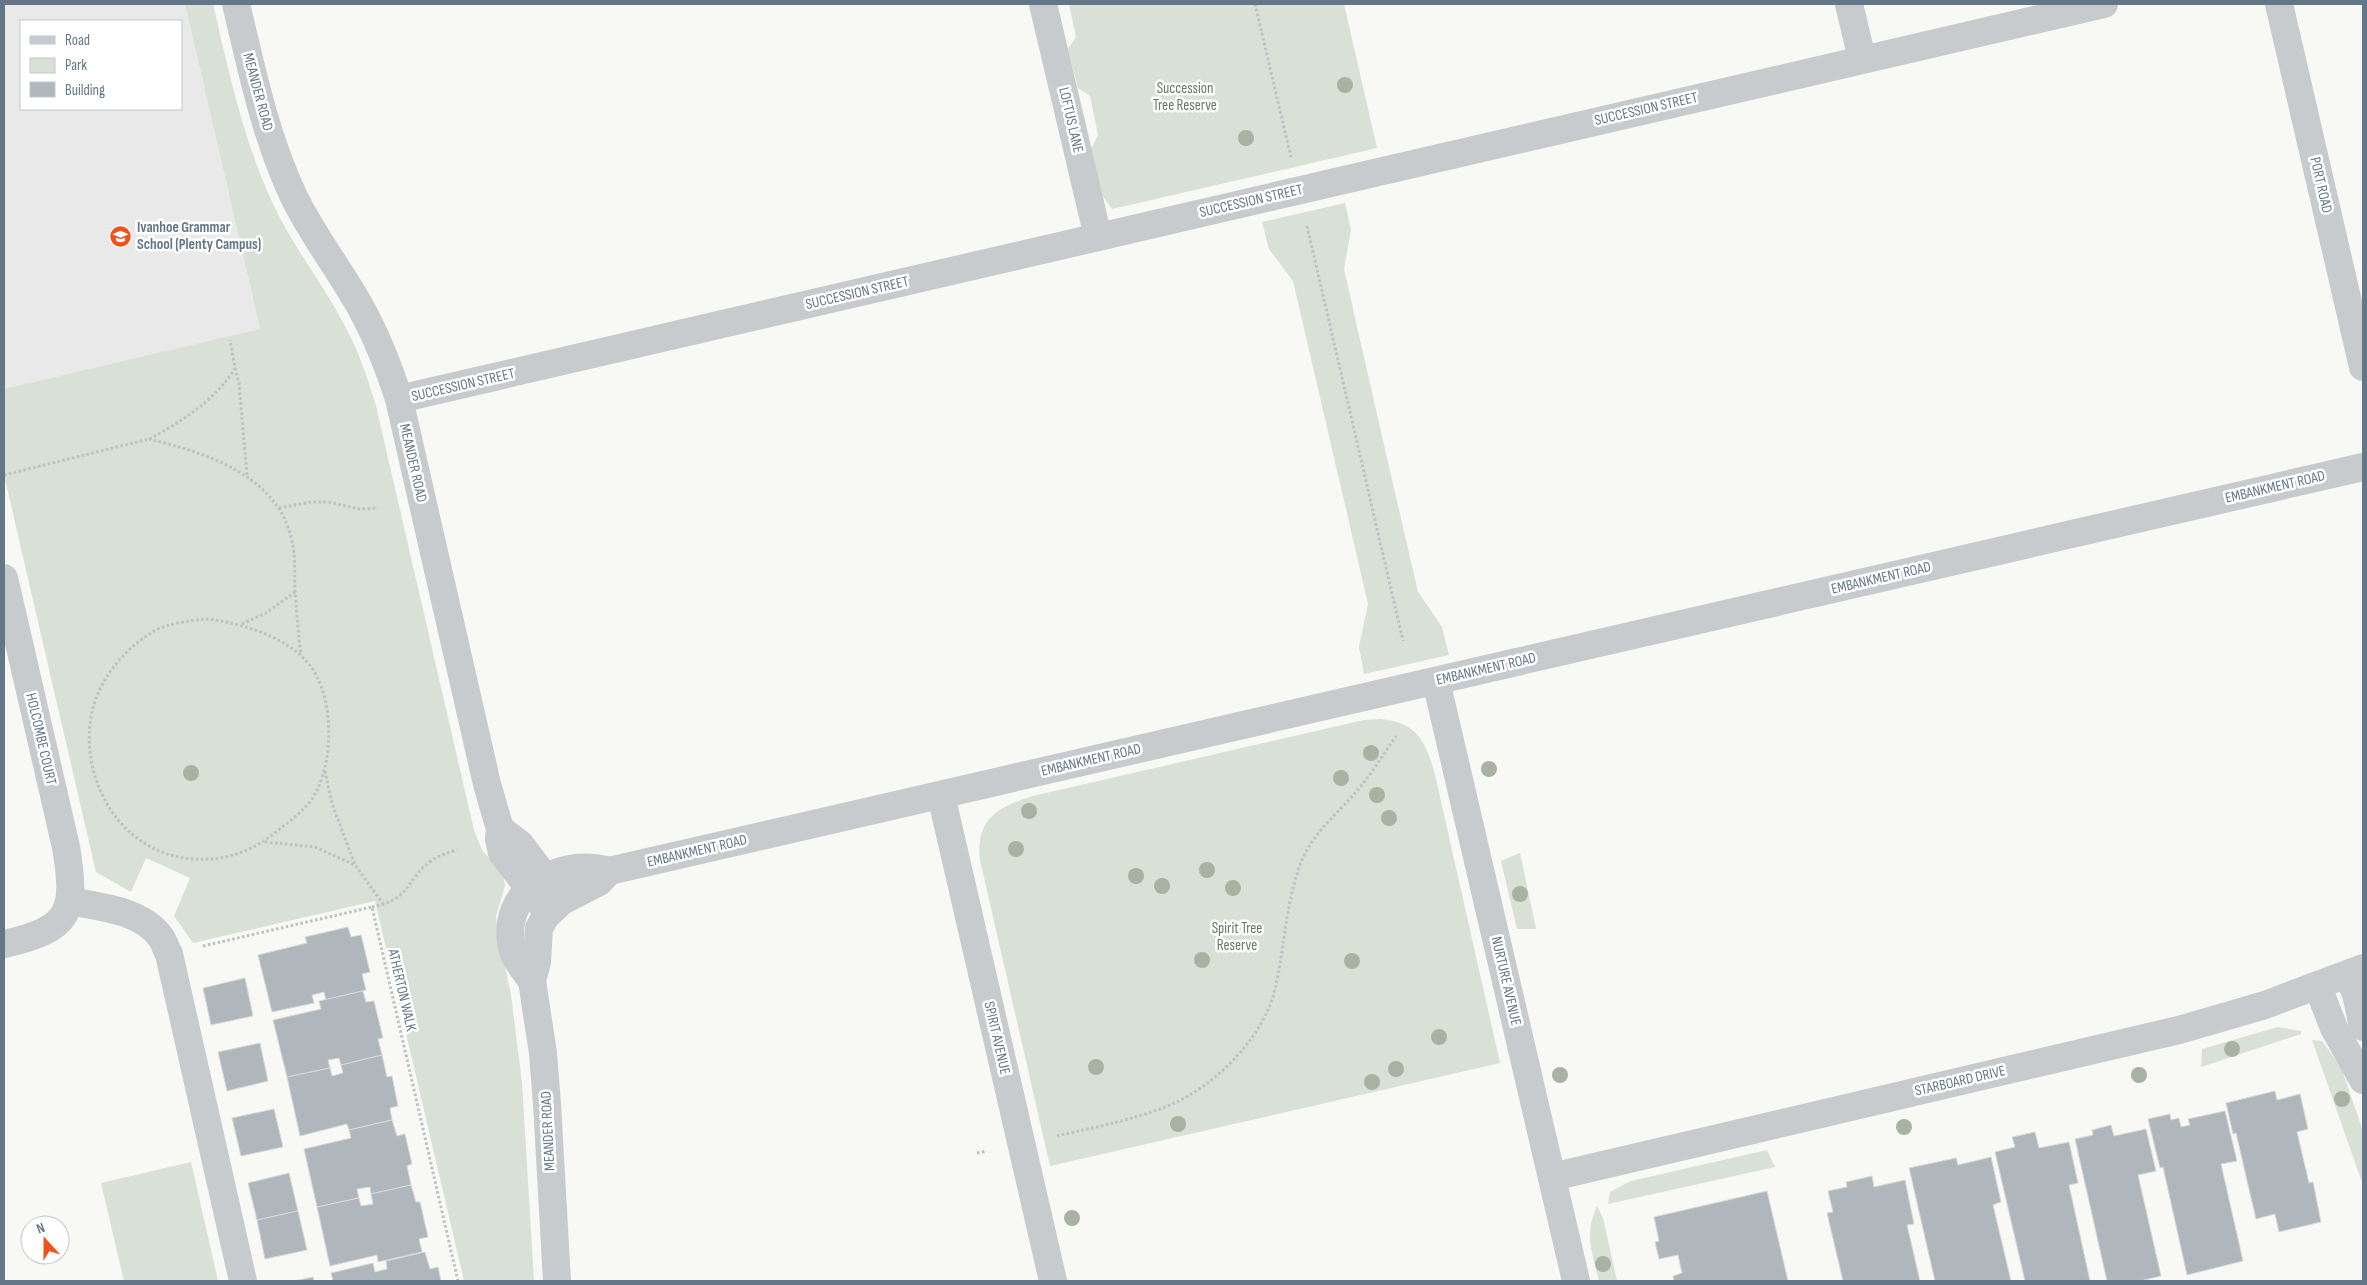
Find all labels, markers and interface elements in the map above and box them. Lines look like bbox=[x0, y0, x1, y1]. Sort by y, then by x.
legend bbox=[20, 20, 182, 110]
text: Road bbox=[65, 31, 90, 50]
street label: MEANDER ROAD bbox=[238, 51, 278, 133]
text: Park bbox=[65, 56, 87, 75]
park label: Succession Tree Reserve bbox=[1153, 79, 1217, 115]
text: Building bbox=[65, 81, 105, 100]
street label: LOFTUS LANE bbox=[1054, 85, 1088, 155]
street label: SUCCESSION STREET bbox=[1593, 88, 1699, 130]
street label: PORT ROAD bbox=[2305, 155, 2337, 215]
street label: SUCCESSION STREET bbox=[1198, 180, 1304, 222]
place label: Ivanhoe Grammar School (Plenty Campus) bbox=[137, 218, 261, 254]
school or university icon: Ivanhoe Grammar School (Plenty Campus) bbox=[109, 224, 133, 248]
street label: SUCCESSION STREET bbox=[804, 272, 910, 314]
street label: SUCCESSION STREET bbox=[410, 364, 516, 406]
street label: MEANDER ROAD bbox=[395, 422, 431, 504]
street label: EMBANKMENT ROAD bbox=[2223, 466, 2327, 508]
street label: EMBANKMENT ROAD bbox=[1829, 557, 1933, 599]
street label: EMBANKMENT ROAD bbox=[1434, 648, 1538, 690]
street label: HOLCOMBE COURT bbox=[21, 691, 61, 787]
street label: EMBANKMENT ROAD bbox=[1039, 739, 1143, 781]
street label: EMBANKMENT ROAD bbox=[645, 830, 749, 872]
park label: Spirit Tree Reserve bbox=[1212, 919, 1262, 955]
street label: NURTURE AVENUE bbox=[1487, 935, 1525, 1027]
street label: ATHERTON WALK bbox=[383, 946, 421, 1033]
street label: SPIRIT AVENUE bbox=[979, 1000, 1015, 1076]
street label: STARBOARD DRIVE bbox=[1913, 1061, 2007, 1101]
street label: MEANDER ROAD bbox=[536, 1091, 560, 1171]
north arrow bbox=[20, 1215, 70, 1265]
text: N bbox=[34, 1219, 47, 1238]

